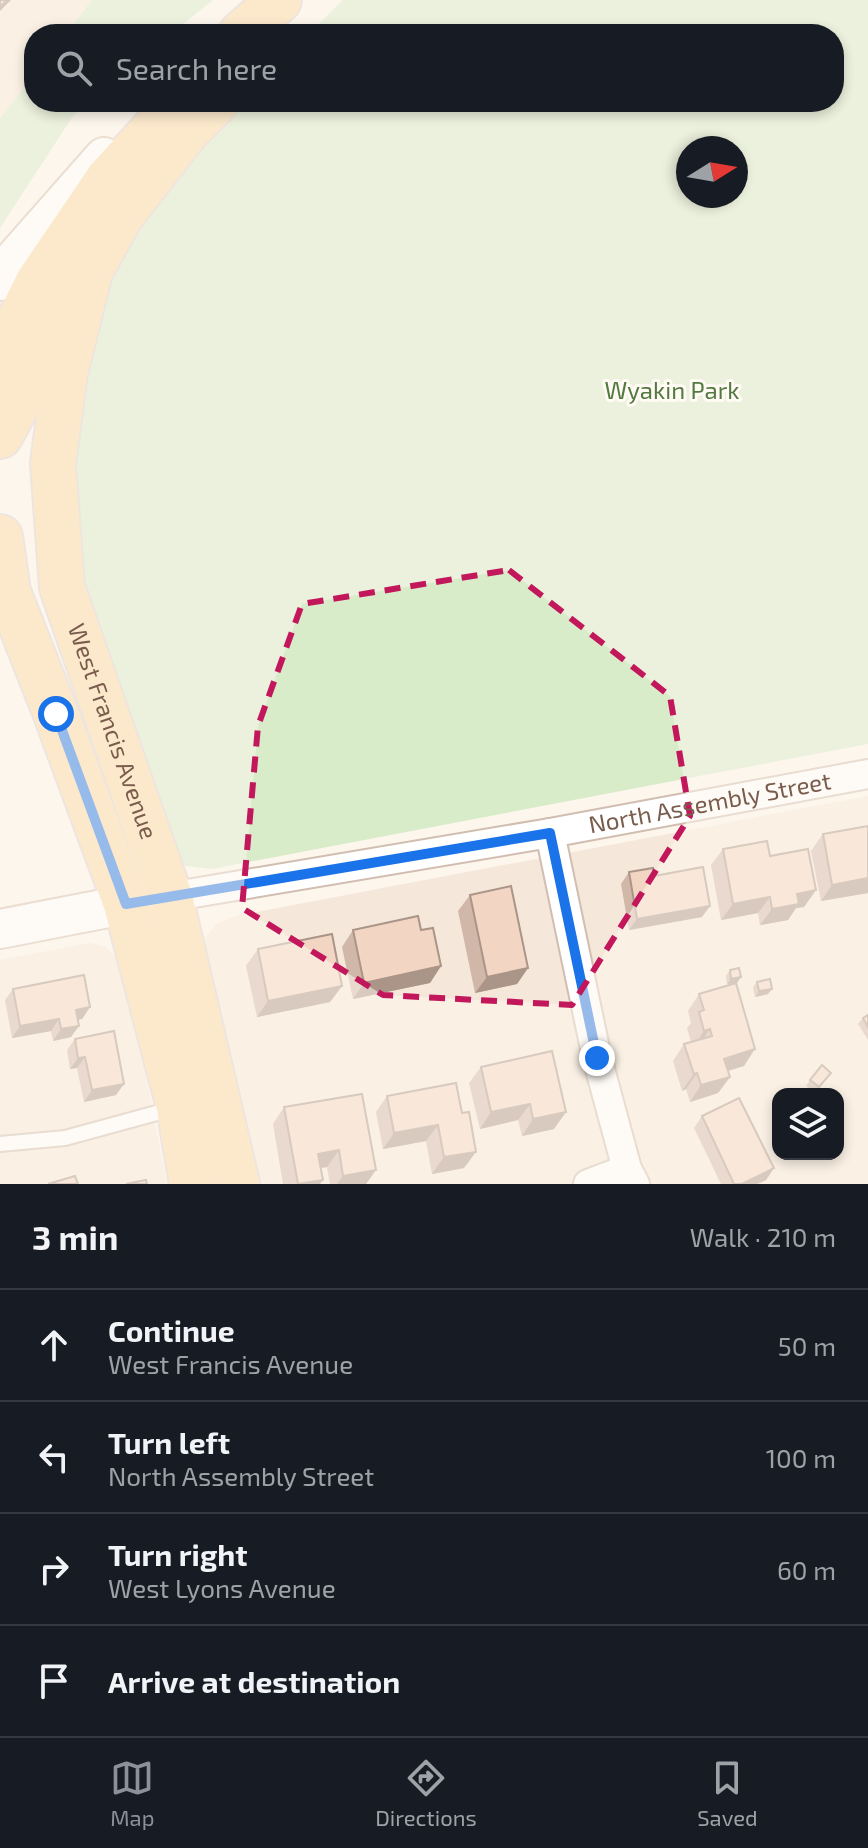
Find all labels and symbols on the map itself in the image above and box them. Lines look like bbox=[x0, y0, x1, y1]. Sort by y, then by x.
north arrow bbox=[676, 136, 748, 208]
park label: Wyakin Park bbox=[604, 375, 740, 404]
street label: West Francis Avenue bbox=[63, 619, 165, 843]
route start bbox=[38, 696, 74, 732]
street label: North Assembly Street bbox=[586, 765, 833, 839]
route end bbox=[579, 1040, 615, 1076]

